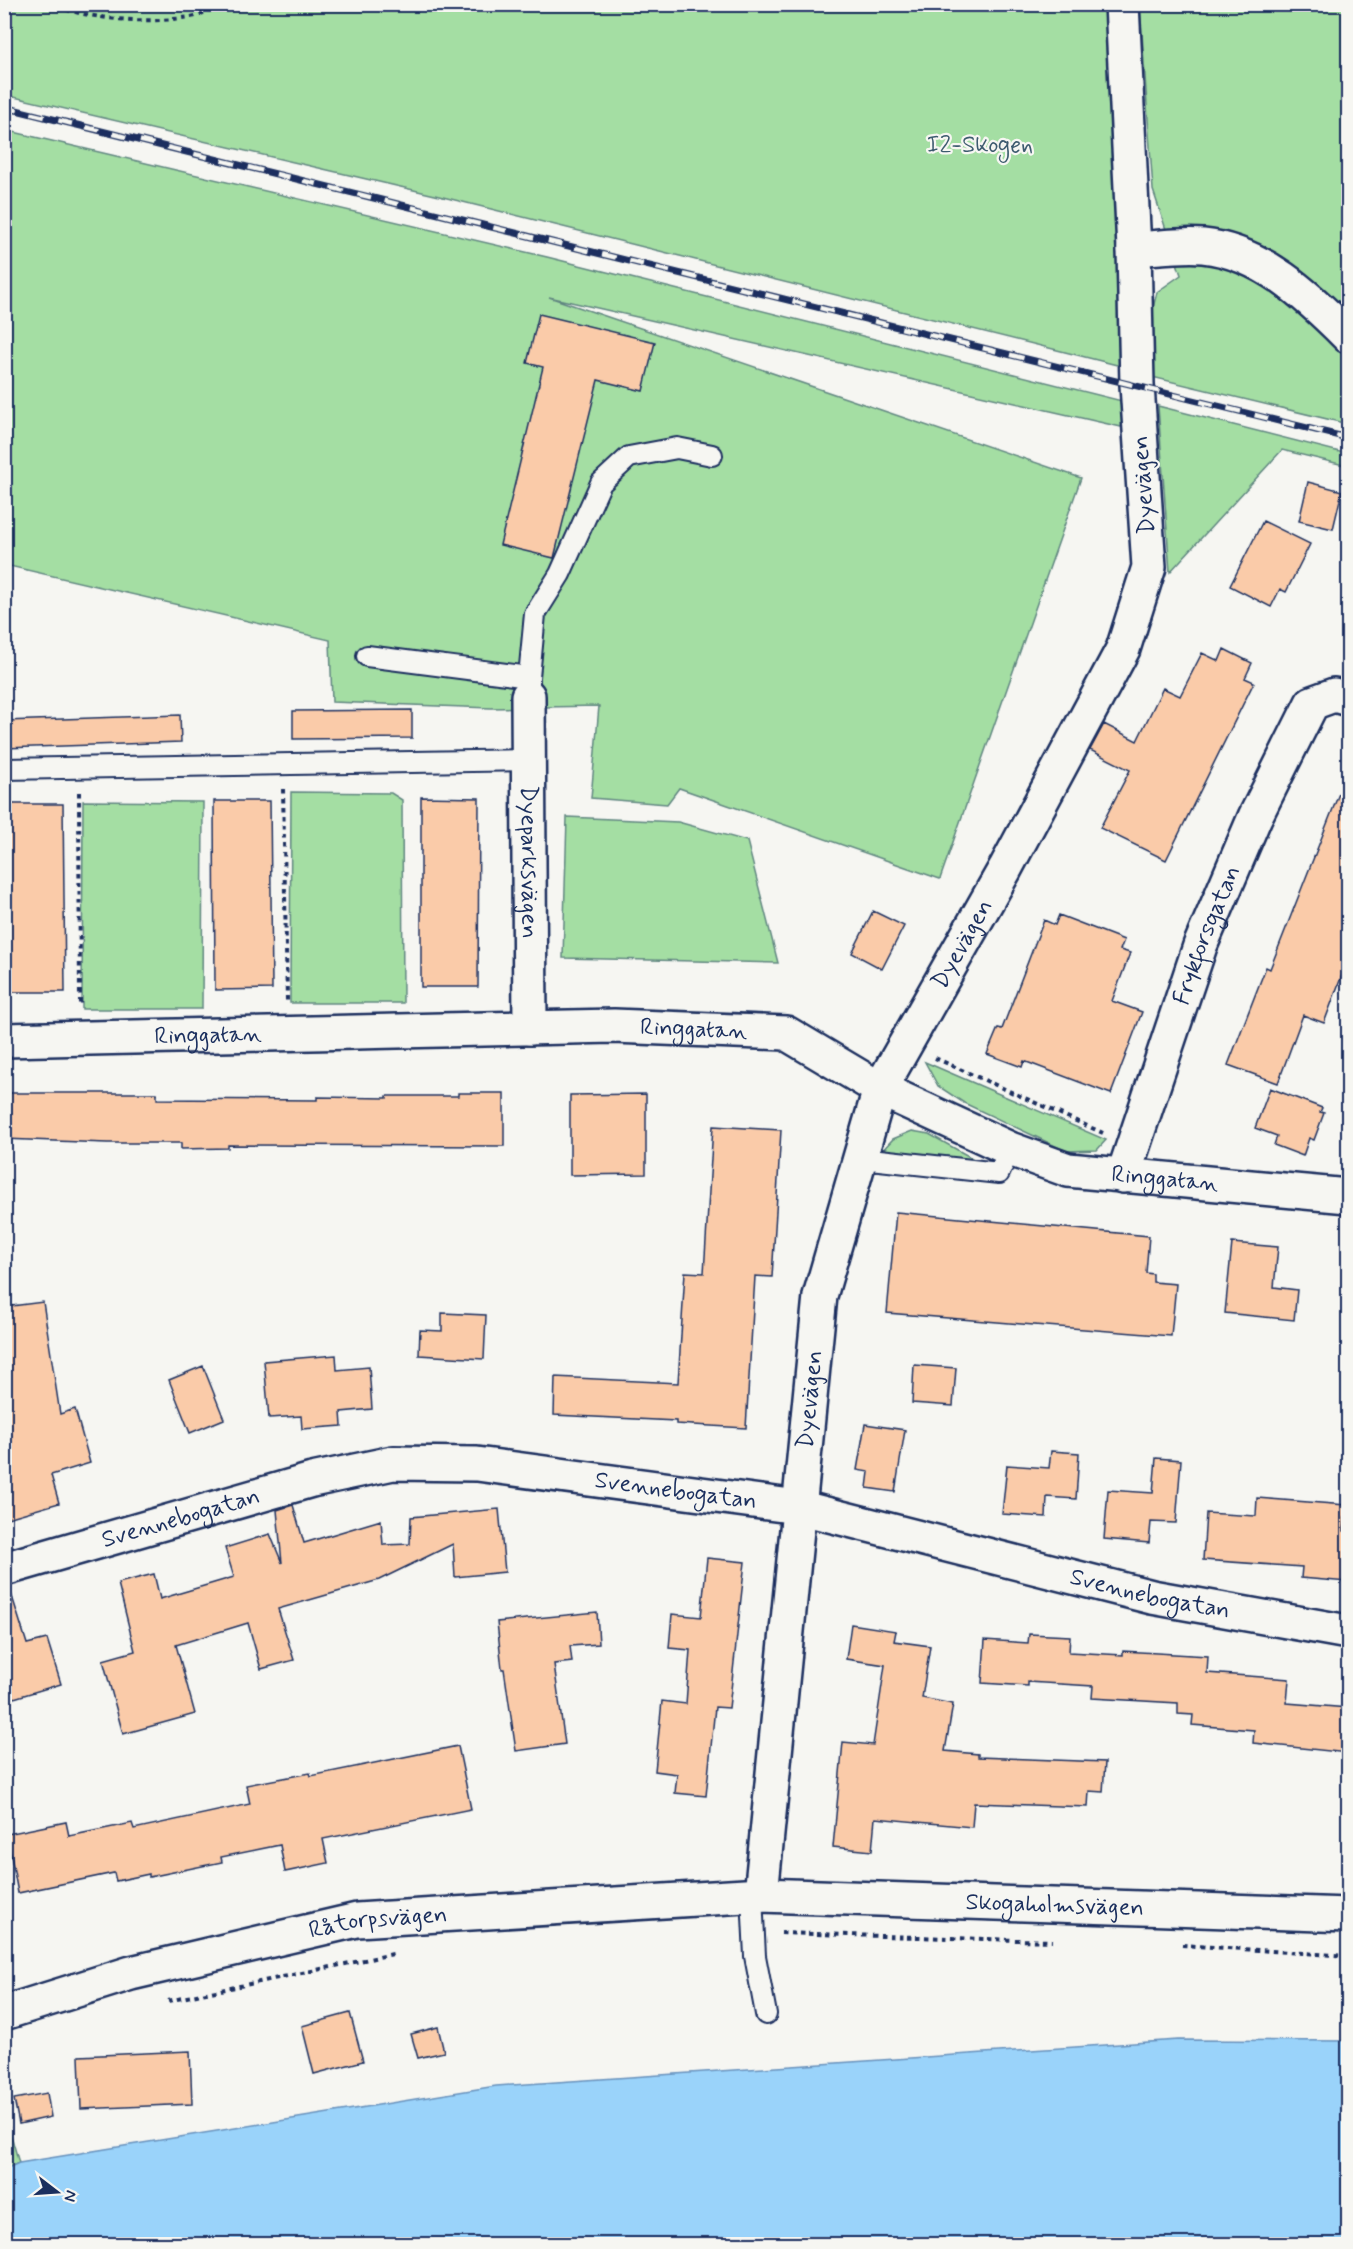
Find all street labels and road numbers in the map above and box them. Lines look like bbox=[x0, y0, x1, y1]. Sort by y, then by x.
street label: Dyevägen bbox=[1125, 435, 1163, 535]
street label: Dyeparksvägen bbox=[513, 785, 545, 939]
street label: Frykforsgatan bbox=[1166, 861, 1248, 1009]
street label: Dyevägen bbox=[924, 894, 1000, 995]
street label: Ringgatan bbox=[639, 1012, 748, 1047]
street label: Ringgatan bbox=[154, 1019, 262, 1053]
street label: Ringgatan bbox=[1110, 1159, 1220, 1199]
street label: Dyevägen bbox=[790, 1349, 830, 1450]
street label: Svennebogatan bbox=[593, 1464, 759, 1517]
street label: Svennebogatan bbox=[98, 1480, 263, 1555]
street label: Svennebogatan bbox=[1067, 1561, 1233, 1626]
street label: Skogaholmsvägen bbox=[965, 1886, 1145, 1924]
street label: Råtorpsvägen bbox=[306, 1899, 448, 1946]

